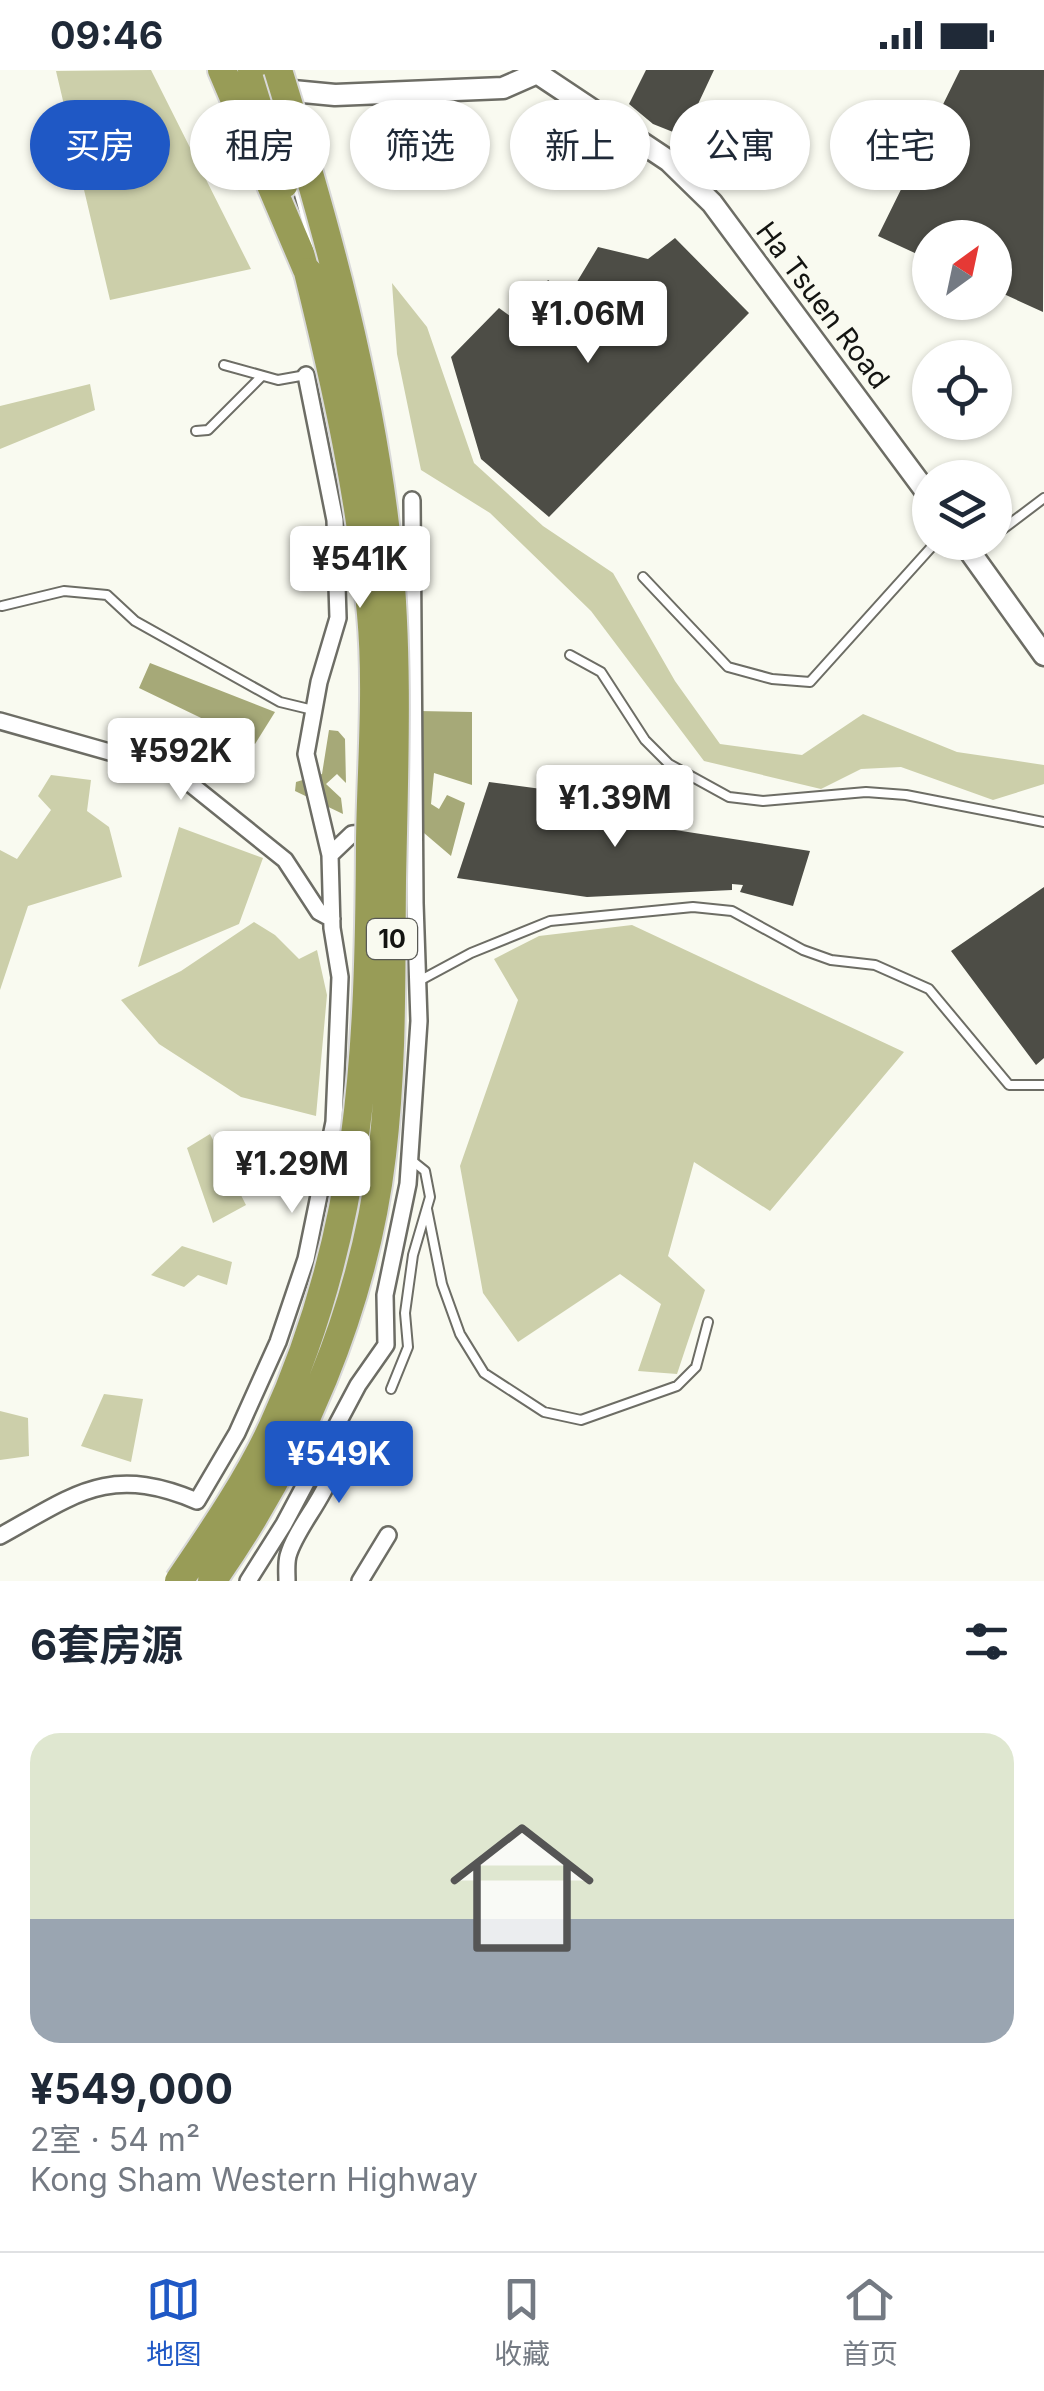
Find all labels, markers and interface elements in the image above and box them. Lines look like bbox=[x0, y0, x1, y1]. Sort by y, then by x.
text: 09:46 bbox=[50, 12, 163, 58]
chip: 买房 bbox=[30, 100, 170, 190]
chip: 租房 bbox=[190, 100, 330, 190]
chip: 筛选 bbox=[350, 100, 490, 190]
chip: 新上 bbox=[510, 100, 650, 190]
chip: 公寓 bbox=[670, 100, 810, 190]
chip: 住宅 bbox=[830, 100, 970, 190]
street label: Ha Tsuen Road bbox=[749, 215, 897, 395]
north arrow bbox=[912, 220, 1012, 320]
map controls bbox=[912, 220, 1012, 560]
pin: ¥1.06M bbox=[507, 281, 669, 366]
text: ¥1.06M bbox=[531, 294, 645, 333]
button: locate bbox=[912, 340, 1012, 440]
button: layers bbox=[912, 460, 1012, 560]
pin: ¥541K bbox=[290, 526, 430, 611]
text: ¥541K bbox=[312, 539, 408, 578]
pin: ¥592K bbox=[111, 718, 251, 803]
text: ¥592K bbox=[130, 731, 232, 770]
pin: ¥1.39M bbox=[534, 765, 696, 850]
text: ¥1.39M bbox=[558, 778, 672, 817]
road number: 10 bbox=[367, 919, 417, 959]
pin: ¥1.29M bbox=[211, 1131, 373, 1216]
text: ¥1.29M bbox=[235, 1144, 349, 1183]
pin: ¥549K bbox=[269, 1421, 409, 1506]
text: ¥549K bbox=[287, 1434, 391, 1473]
icon: filters bbox=[959, 1614, 1014, 1669]
text: 6套房源 bbox=[30, 1619, 183, 1670]
icon: home bbox=[432, 1798, 612, 1978]
text: ¥549,000 bbox=[30, 2063, 233, 2114]
text: 2室 · 54 m² bbox=[30, 2120, 200, 2159]
text: Kong Sham Western Highway bbox=[30, 2160, 478, 2199]
tab: 地图 bbox=[146, 2272, 202, 2372]
tab: 收藏 bbox=[494, 2272, 550, 2372]
tab: 首页 bbox=[842, 2272, 898, 2372]

